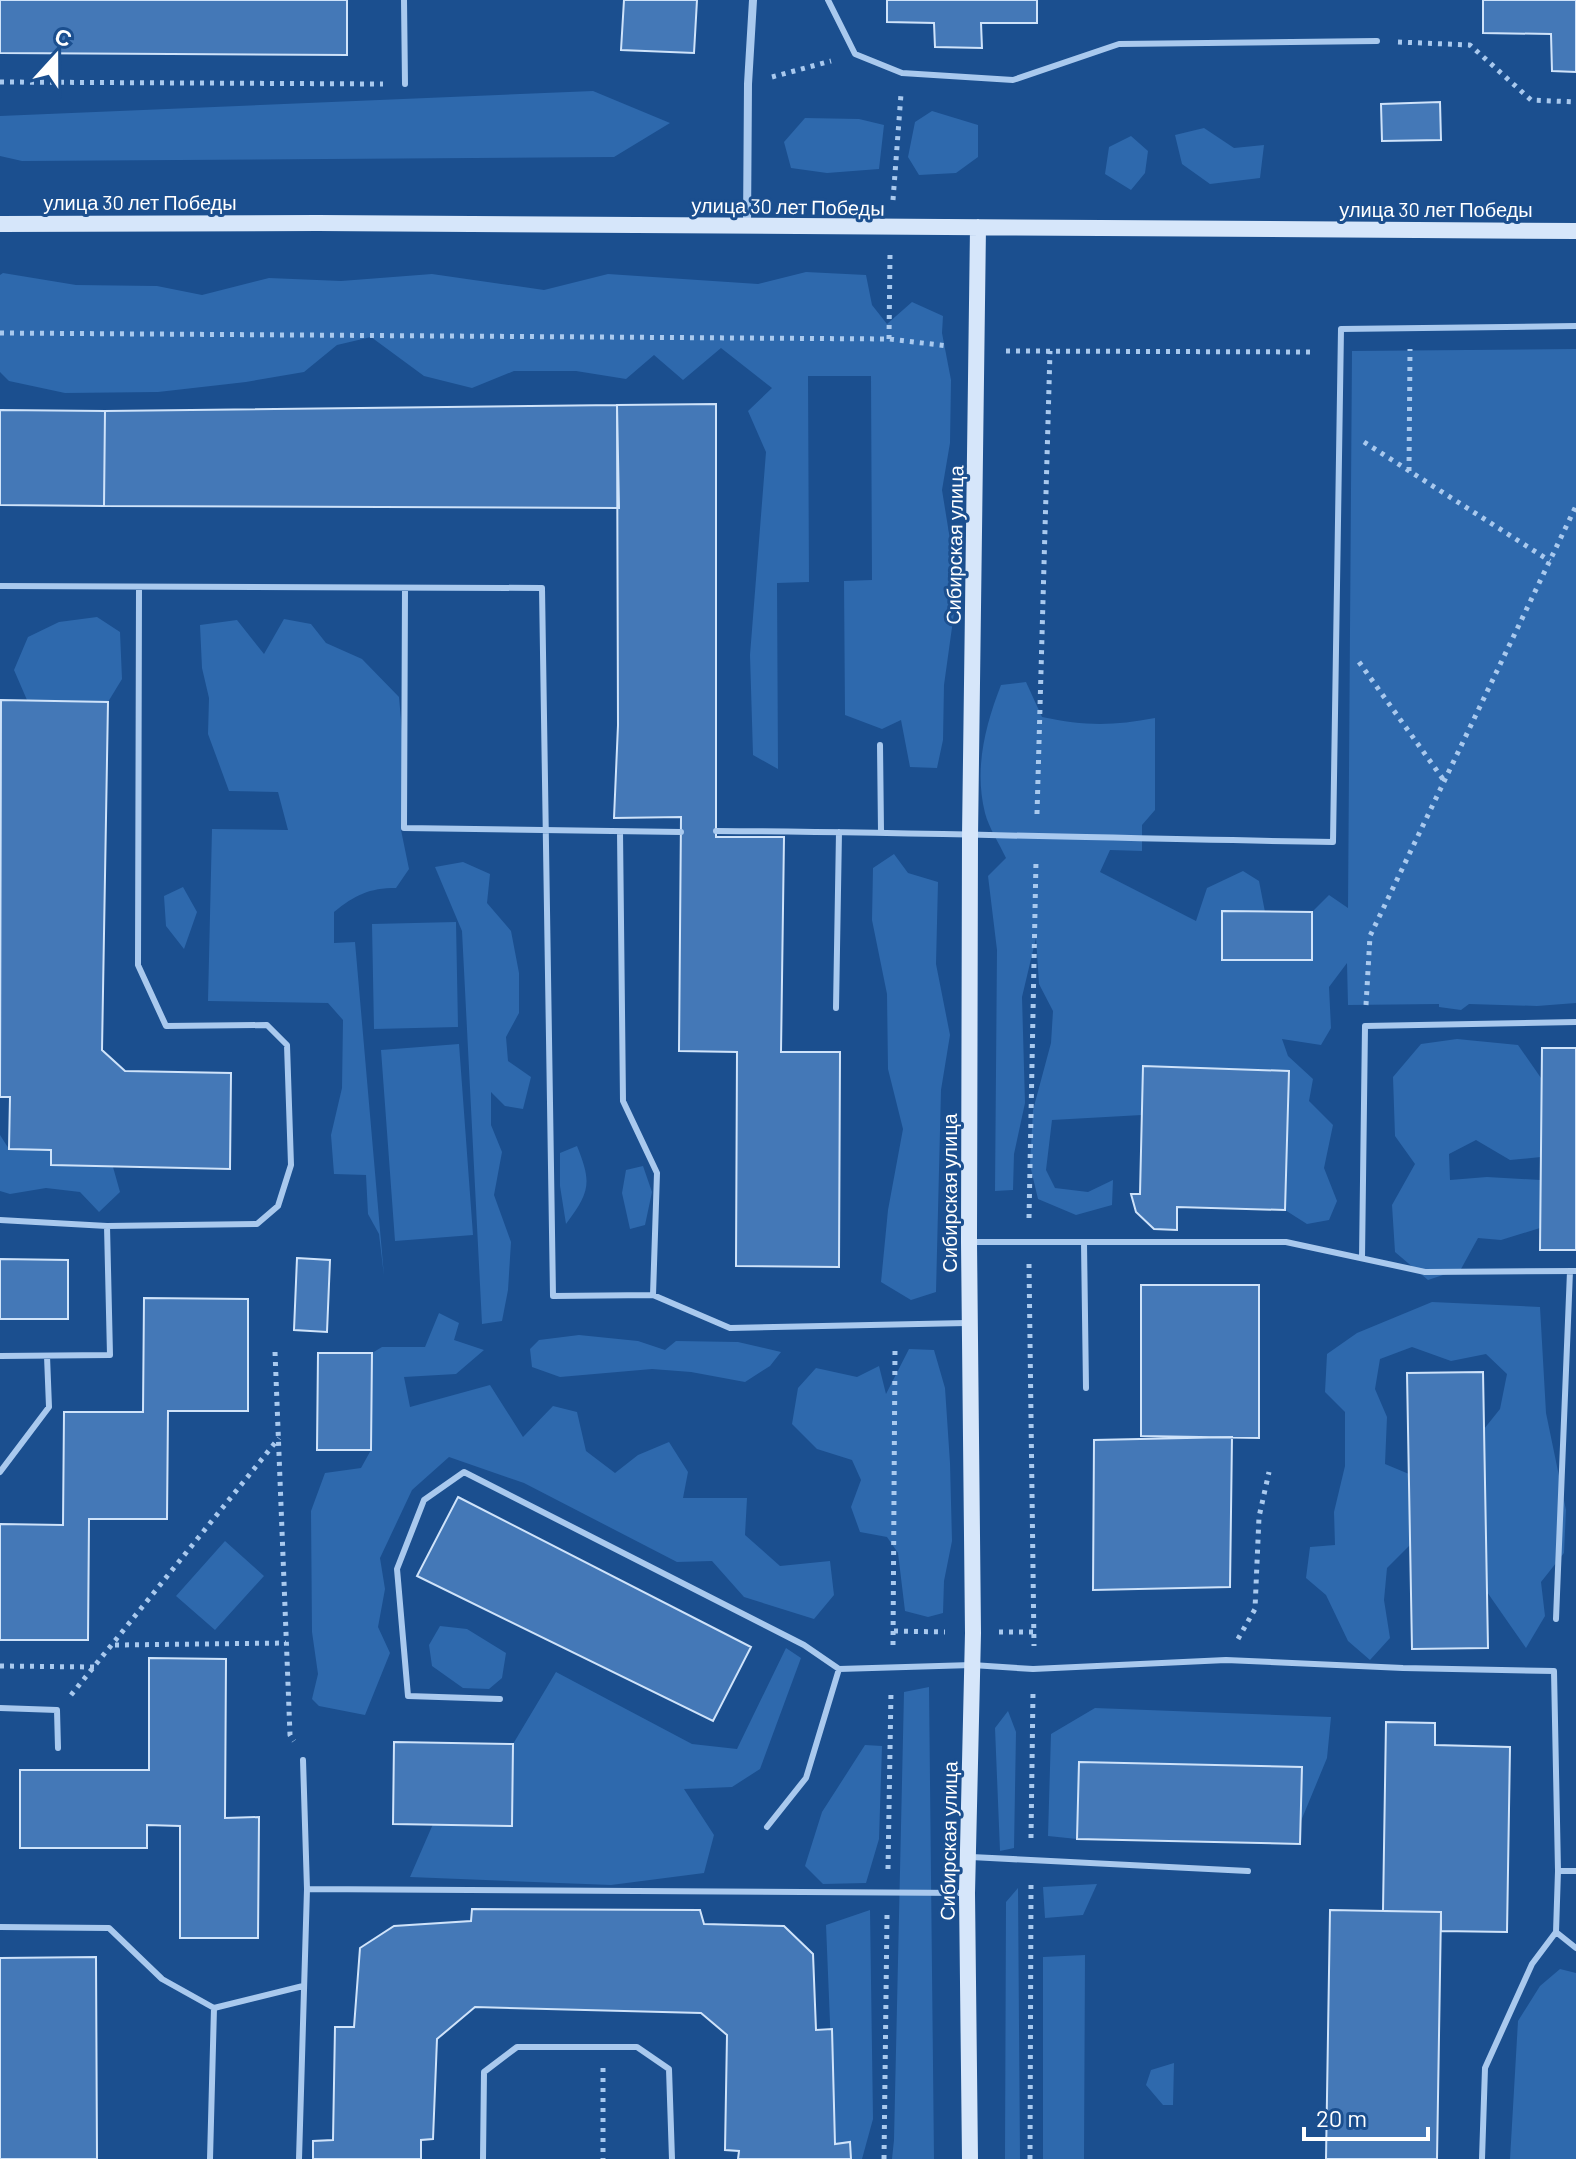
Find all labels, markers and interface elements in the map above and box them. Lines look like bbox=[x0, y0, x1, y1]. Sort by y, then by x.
north arrow bbox=[16, 16, 96, 96]
text: С bbox=[51, 21, 76, 51]
street label: улица 30 лет Победы bbox=[43, 190, 237, 214]
street label: улица 30 лет Победы bbox=[691, 192, 885, 220]
street label: улица 30 лет Победы bbox=[1339, 197, 1533, 221]
street label: Сибирская улица bbox=[941, 464, 967, 625]
street label: Сибирская улица bbox=[937, 1112, 961, 1273]
street label: Сибирская улица bbox=[935, 1760, 961, 1921]
scale bar bbox=[1304, 2091, 1428, 2141]
text: 20 m bbox=[1316, 2103, 1367, 2132]

